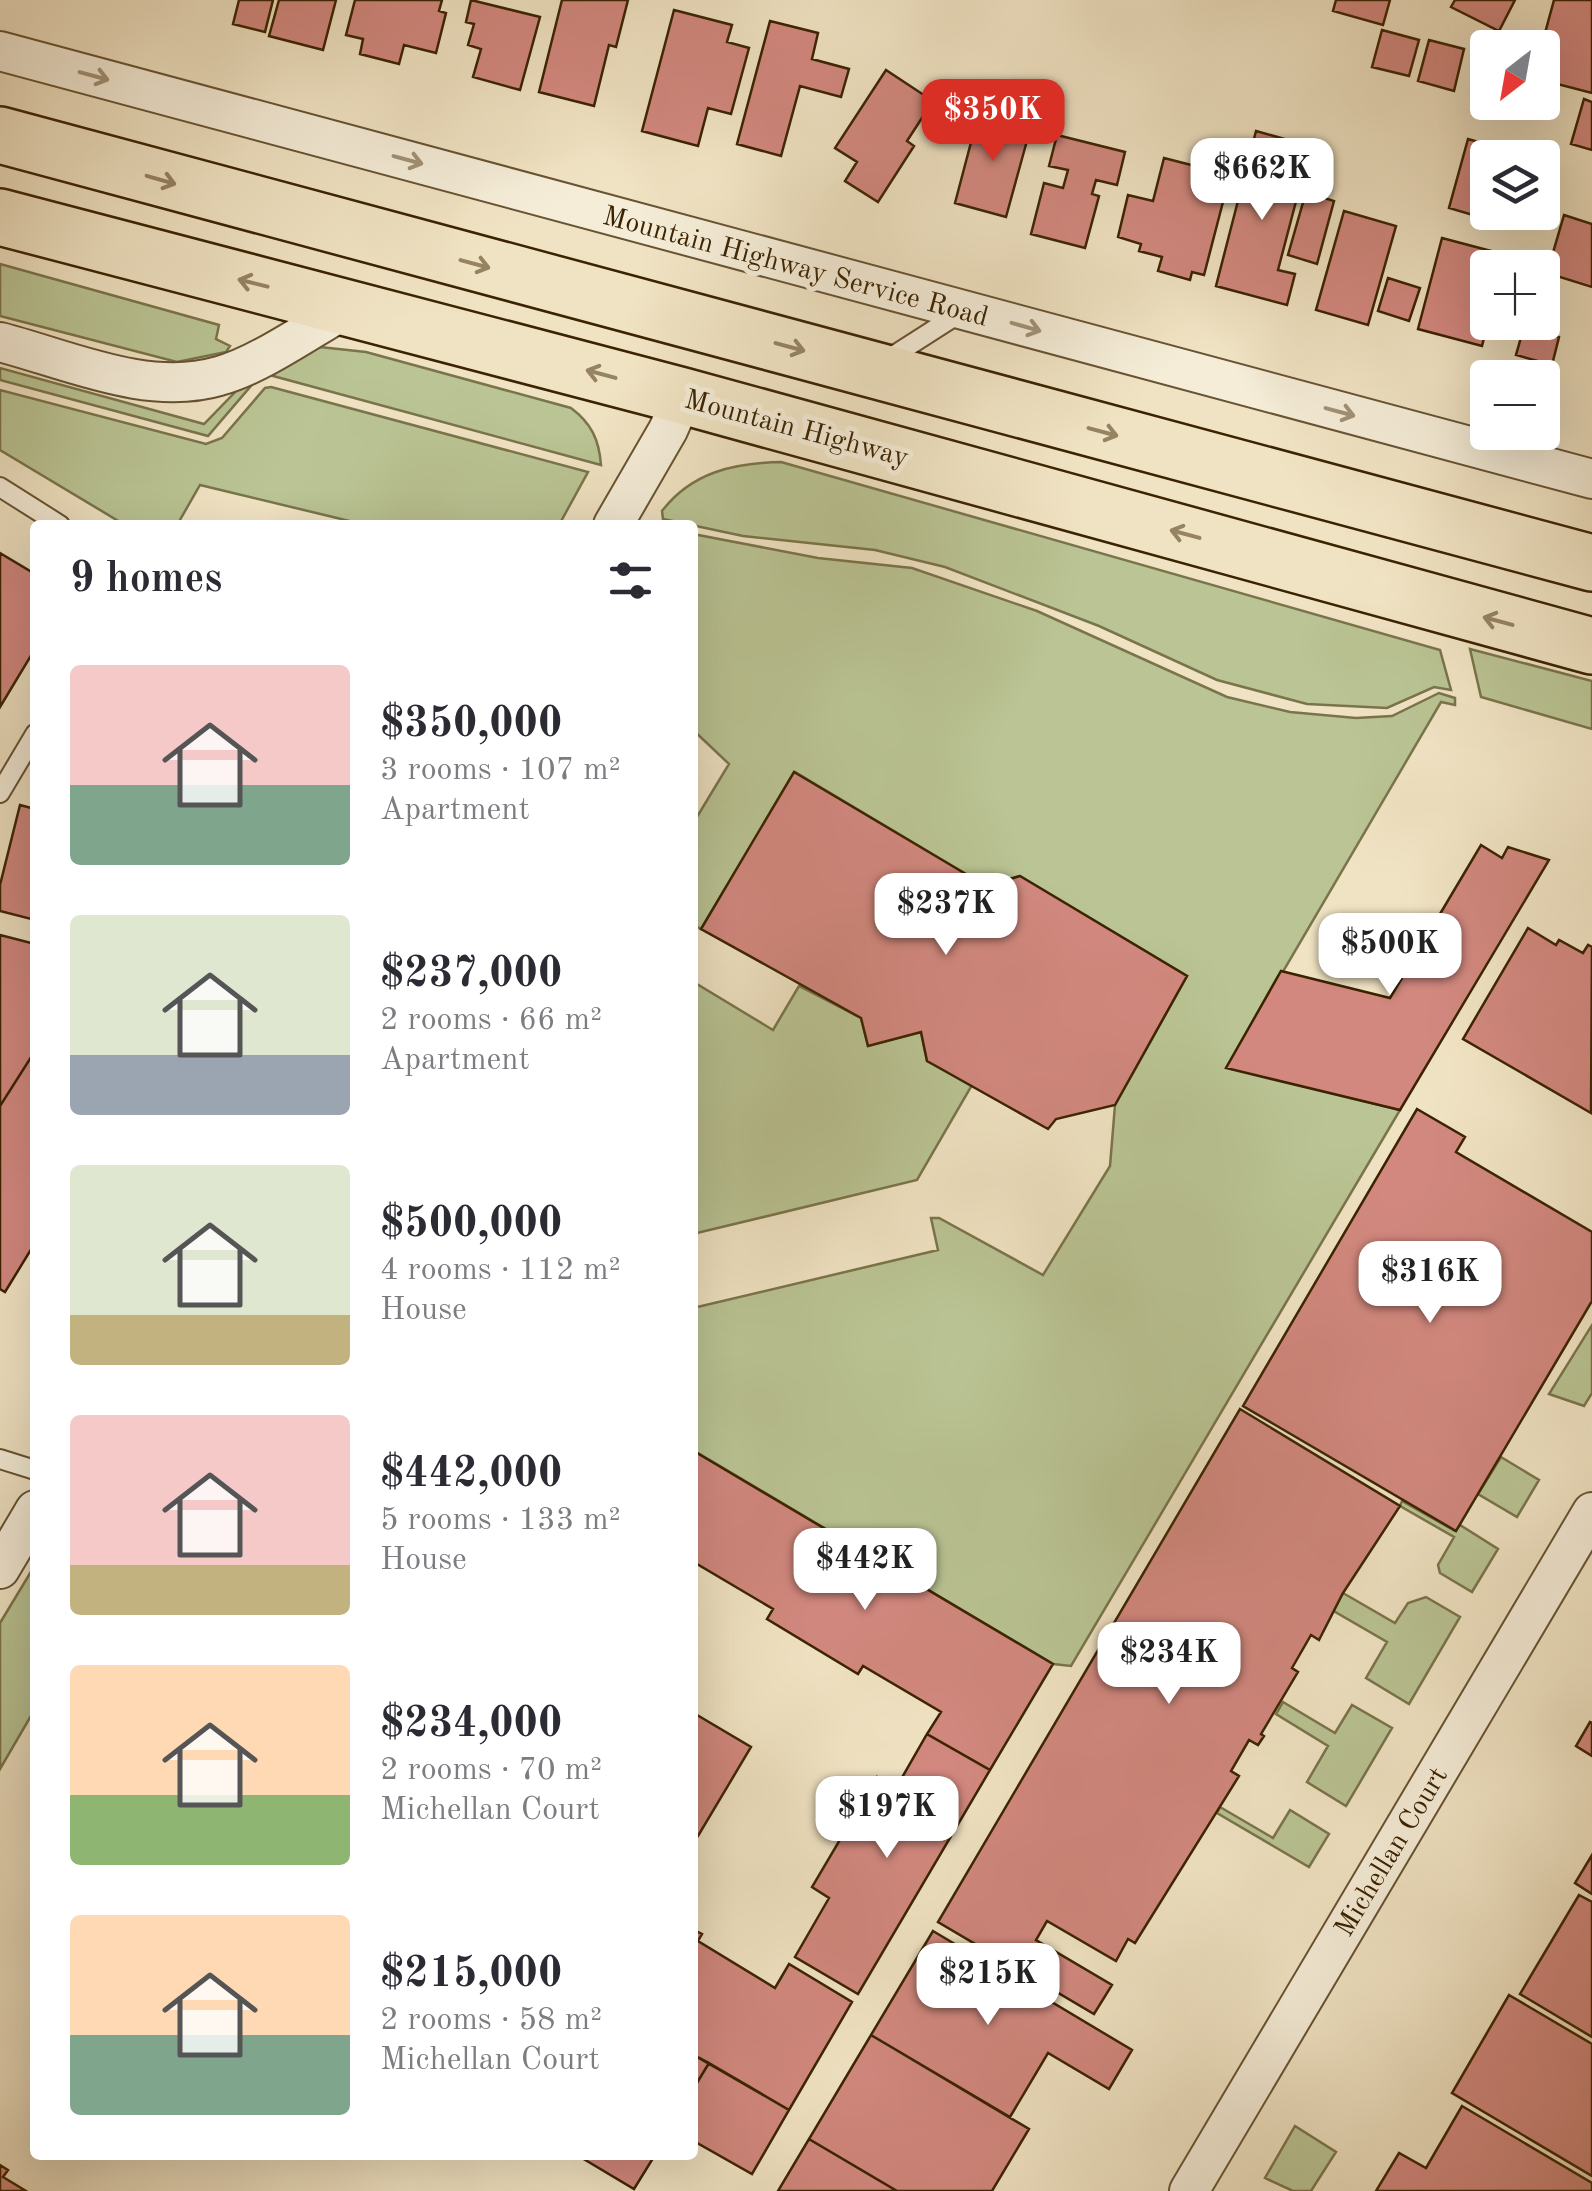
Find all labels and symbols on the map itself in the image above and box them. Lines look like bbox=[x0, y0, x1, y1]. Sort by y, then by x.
north arrow bbox=[1470, 30, 1560, 120]
one-way arrow bbox=[78, 67, 109, 86]
pin: $350K bbox=[923, 79, 1063, 164]
pin: $662K bbox=[1192, 138, 1332, 223]
one-way arrow bbox=[392, 152, 423, 171]
one-way arrow bbox=[145, 172, 177, 190]
street label: Mountain Highway Service Road bbox=[599, 203, 991, 333]
one-way arrow bbox=[459, 255, 490, 274]
one-way arrow bbox=[238, 272, 269, 291]
one-way arrow bbox=[1010, 319, 1041, 337]
one-way arrow bbox=[774, 338, 805, 357]
one-way arrow bbox=[586, 364, 617, 383]
street label: Mountain Highway bbox=[681, 387, 911, 473]
one-way arrow bbox=[1324, 403, 1355, 422]
one-way arrow bbox=[1087, 423, 1118, 442]
one-way arrow bbox=[1170, 524, 1201, 542]
one-way arrow bbox=[1483, 610, 1514, 629]
pin: $237K bbox=[876, 873, 1016, 958]
pin: $500K bbox=[1320, 913, 1460, 998]
pin: $316K bbox=[1360, 1241, 1500, 1326]
pin: $442K bbox=[795, 1528, 935, 1613]
pin: $234K bbox=[1099, 1622, 1239, 1707]
street label: Michellan Court bbox=[1331, 1763, 1454, 1942]
pin: $197K bbox=[817, 1776, 957, 1861]
pin: $215K bbox=[918, 1943, 1058, 2028]

